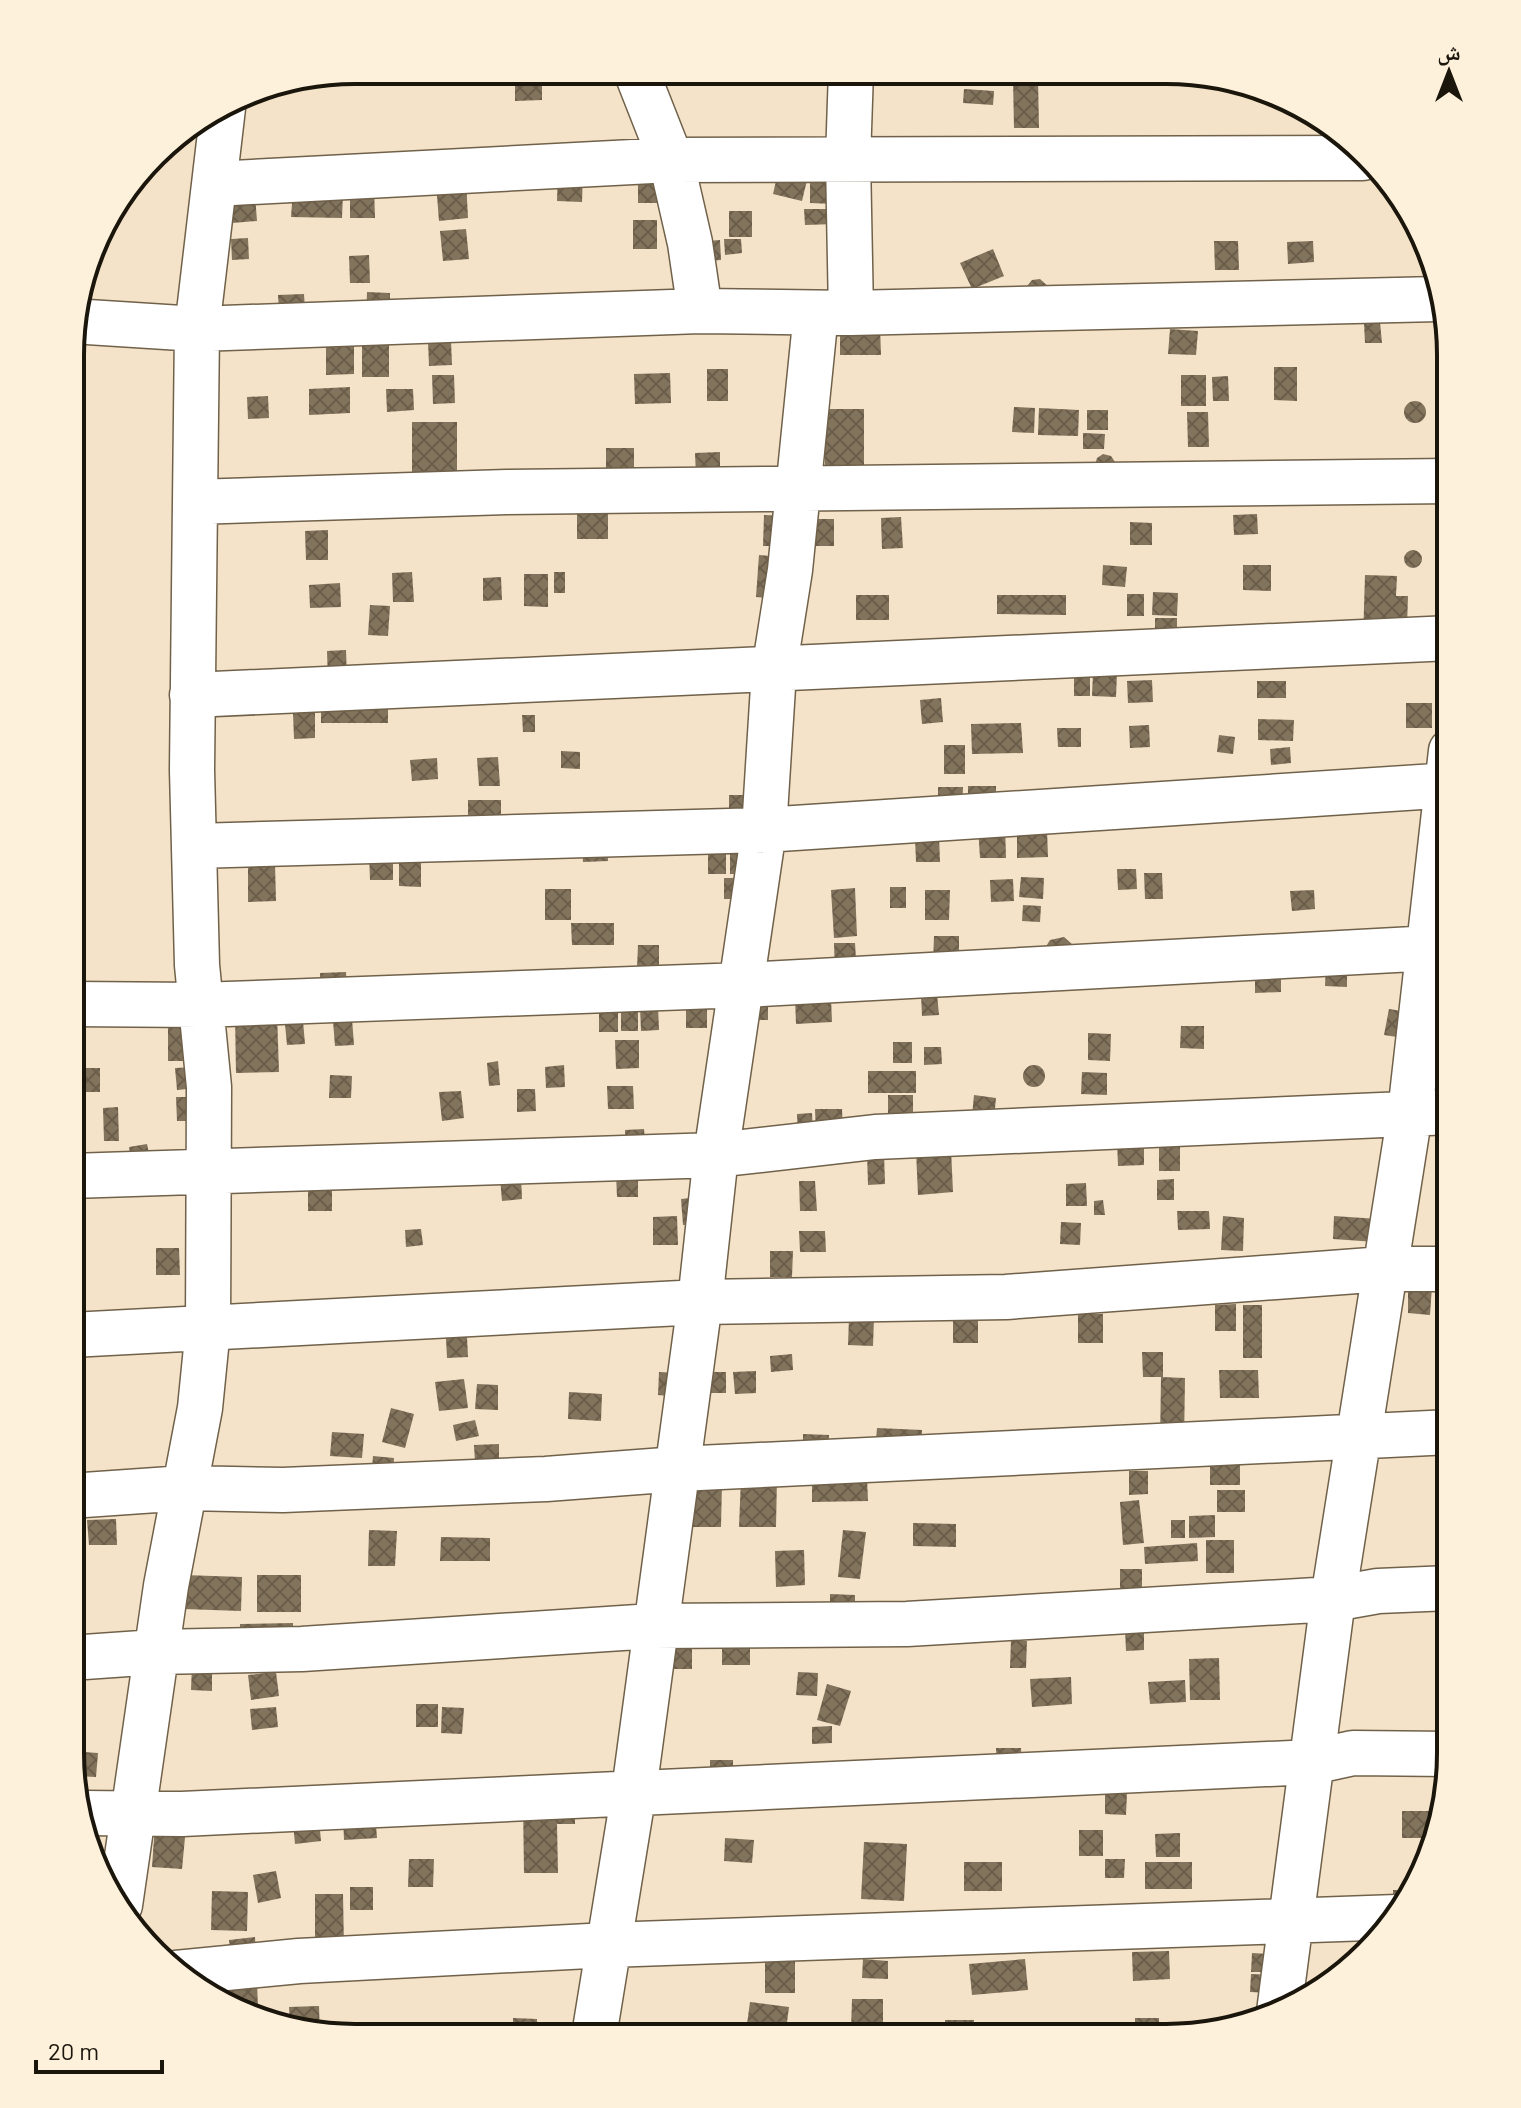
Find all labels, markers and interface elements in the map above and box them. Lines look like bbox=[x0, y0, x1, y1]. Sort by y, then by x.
north arrow bbox=[1409, 32, 1489, 112]
text: ش bbox=[1437, 38, 1461, 66]
scale bar bbox=[36, 2024, 162, 2074]
text: 20 m bbox=[48, 2036, 99, 2065]

